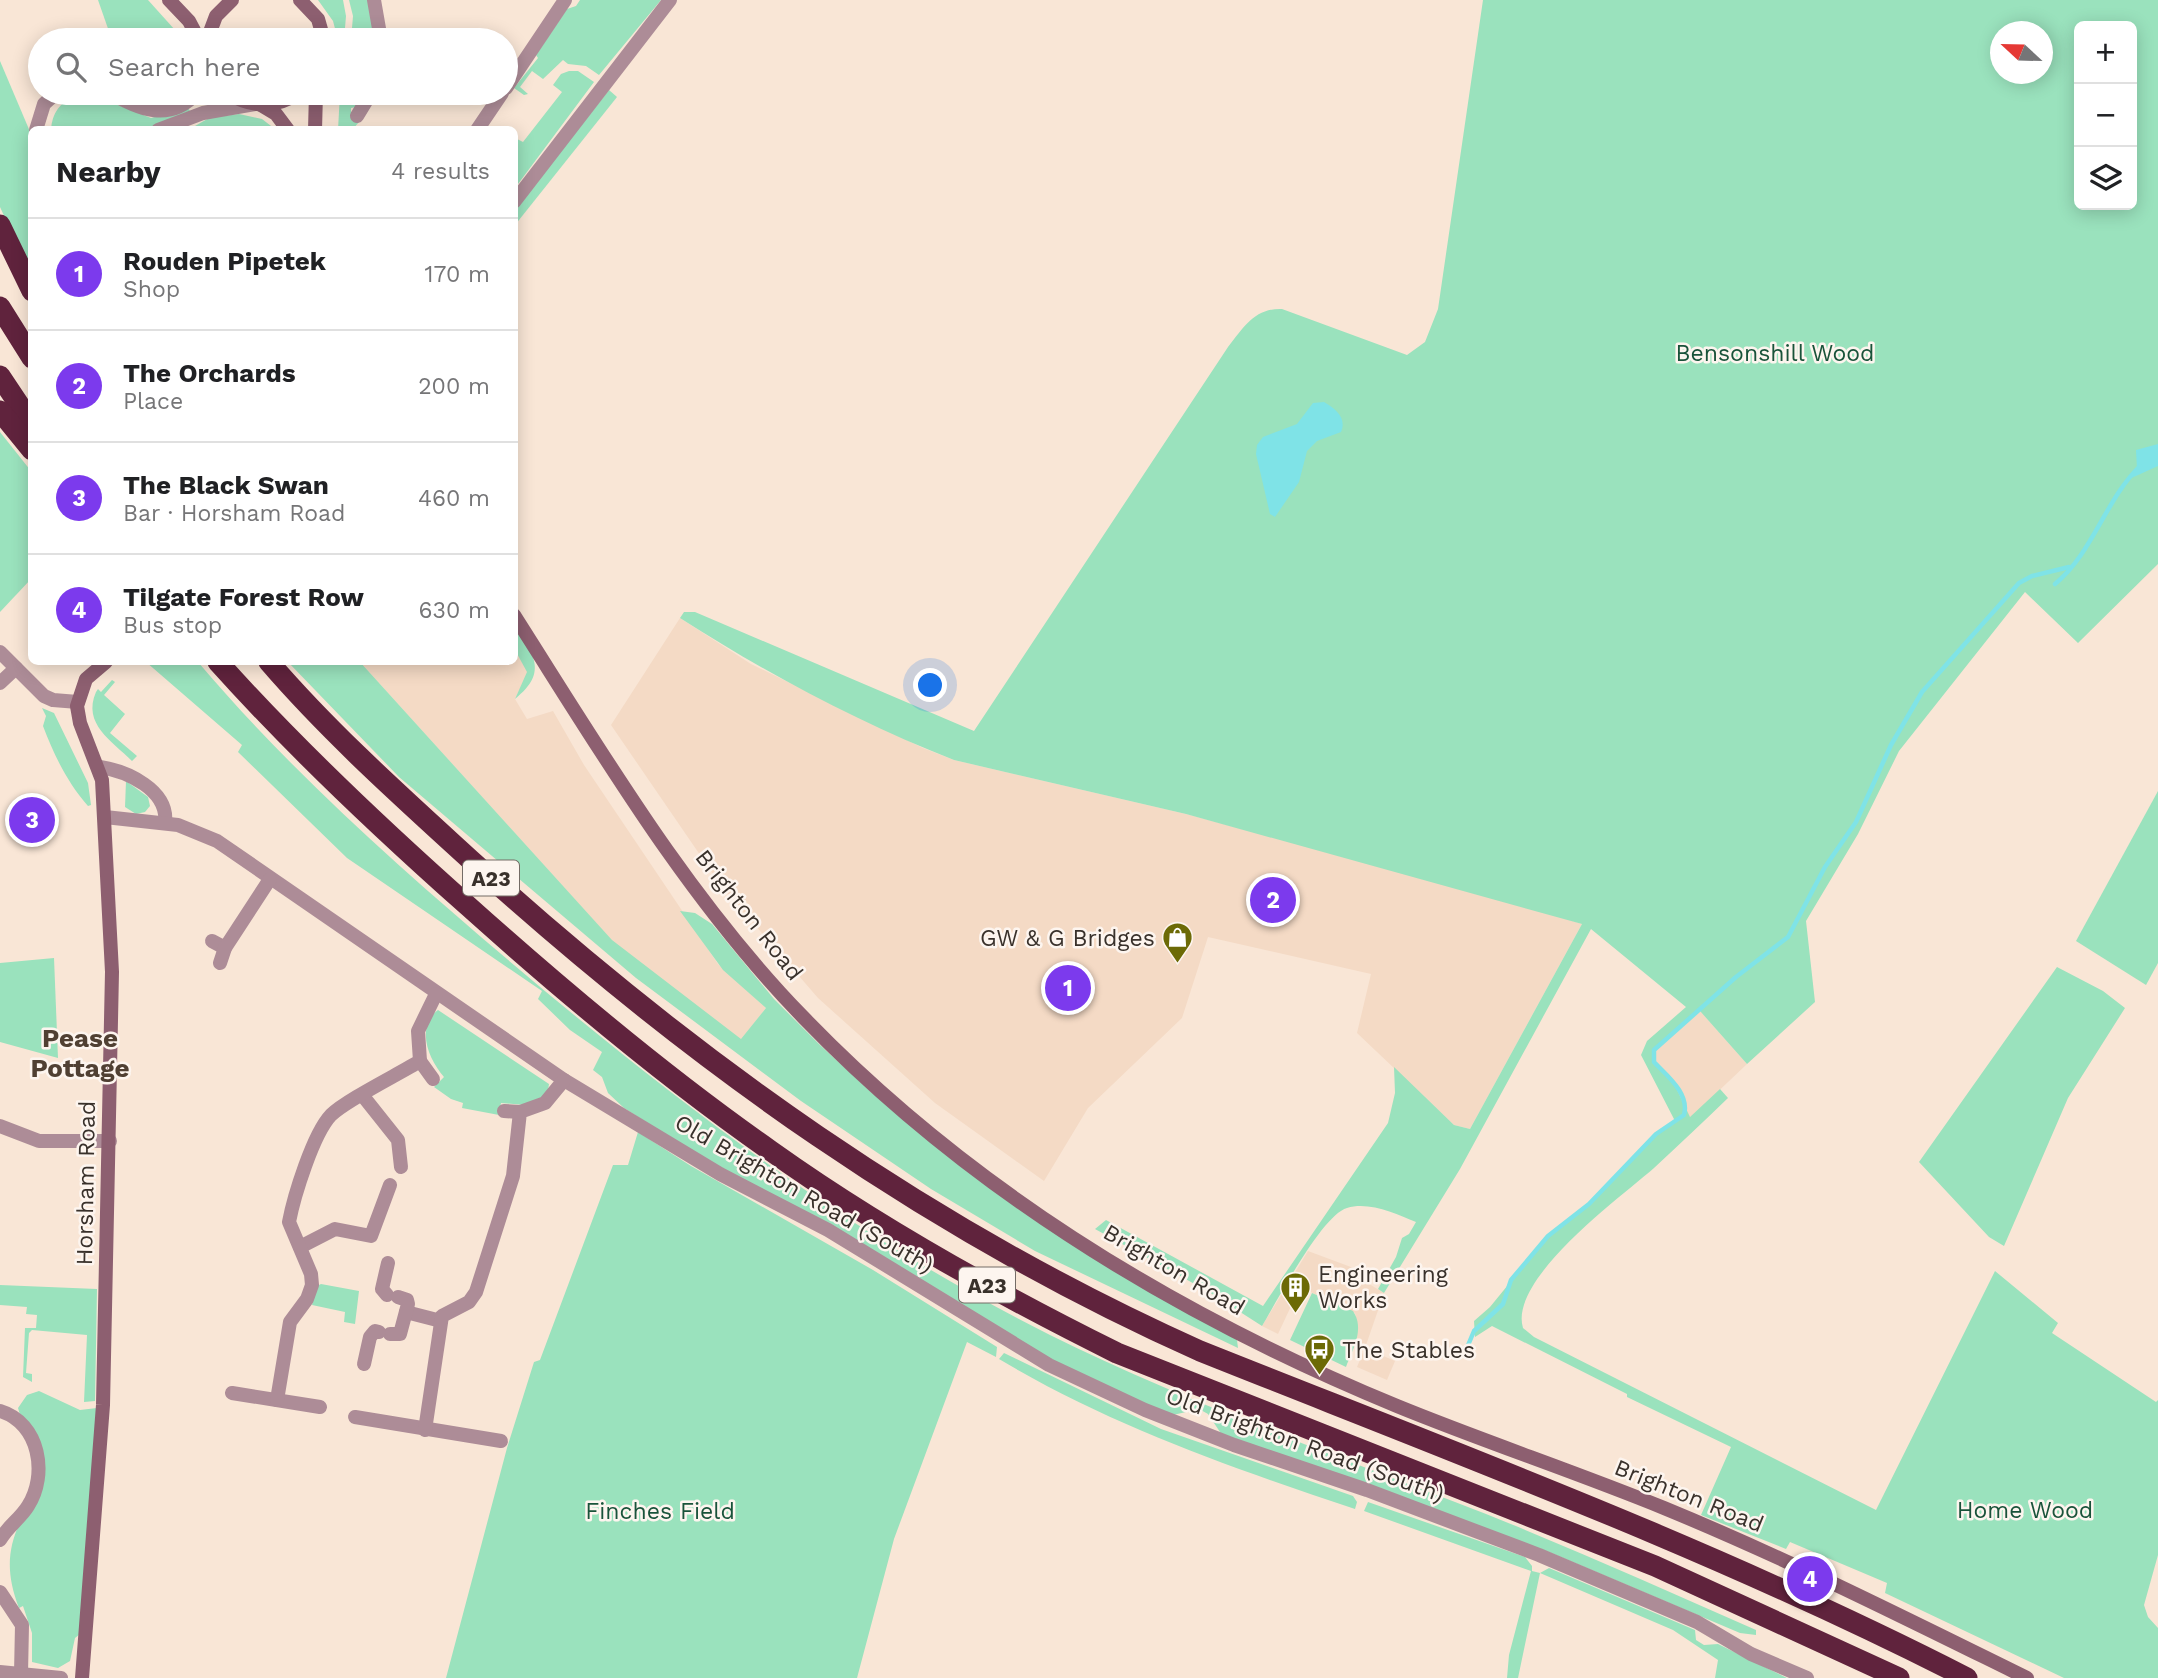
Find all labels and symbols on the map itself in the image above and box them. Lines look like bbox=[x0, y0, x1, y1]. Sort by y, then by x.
north arrow bbox=[1990, 21, 2053, 84]
park label: Bensonshill Wood bbox=[1675, 340, 1875, 367]
your location bbox=[913, 668, 947, 702]
pin: 3 bbox=[9, 794, 55, 846]
street label: Brighton Road bbox=[690, 844, 808, 986]
road number: A23 bbox=[463, 860, 519, 896]
pin: 2 bbox=[1250, 874, 1296, 926]
shop icon: GW & G Bridges bbox=[1161, 921, 1195, 965]
place label: GW & G Bridges bbox=[980, 925, 1155, 952]
pin: 1 bbox=[1045, 962, 1091, 1014]
district label: Pease Pottage bbox=[30, 1023, 130, 1083]
street label: Horsham Road bbox=[71, 1100, 101, 1266]
street label: Old Brighton Road (South) bbox=[670, 1109, 938, 1279]
street label: Brighton Road bbox=[1099, 1219, 1249, 1321]
place label: Engineering Works bbox=[1318, 1261, 1449, 1314]
road number: A23 bbox=[959, 1268, 1015, 1302]
building icon: Engineering Works bbox=[1278, 1270, 1312, 1314]
bus stop icon: The Stables bbox=[1302, 1333, 1336, 1377]
place label: The Stables bbox=[1342, 1337, 1475, 1364]
street label: Old Brighton Road (South) bbox=[1162, 1382, 1448, 1508]
street label: Brighton Road bbox=[1610, 1454, 1768, 1538]
park label: Home Wood bbox=[1957, 1497, 2093, 1524]
park label: Finches Field bbox=[585, 1498, 735, 1525]
pin: 4 bbox=[1787, 1553, 1833, 1605]

